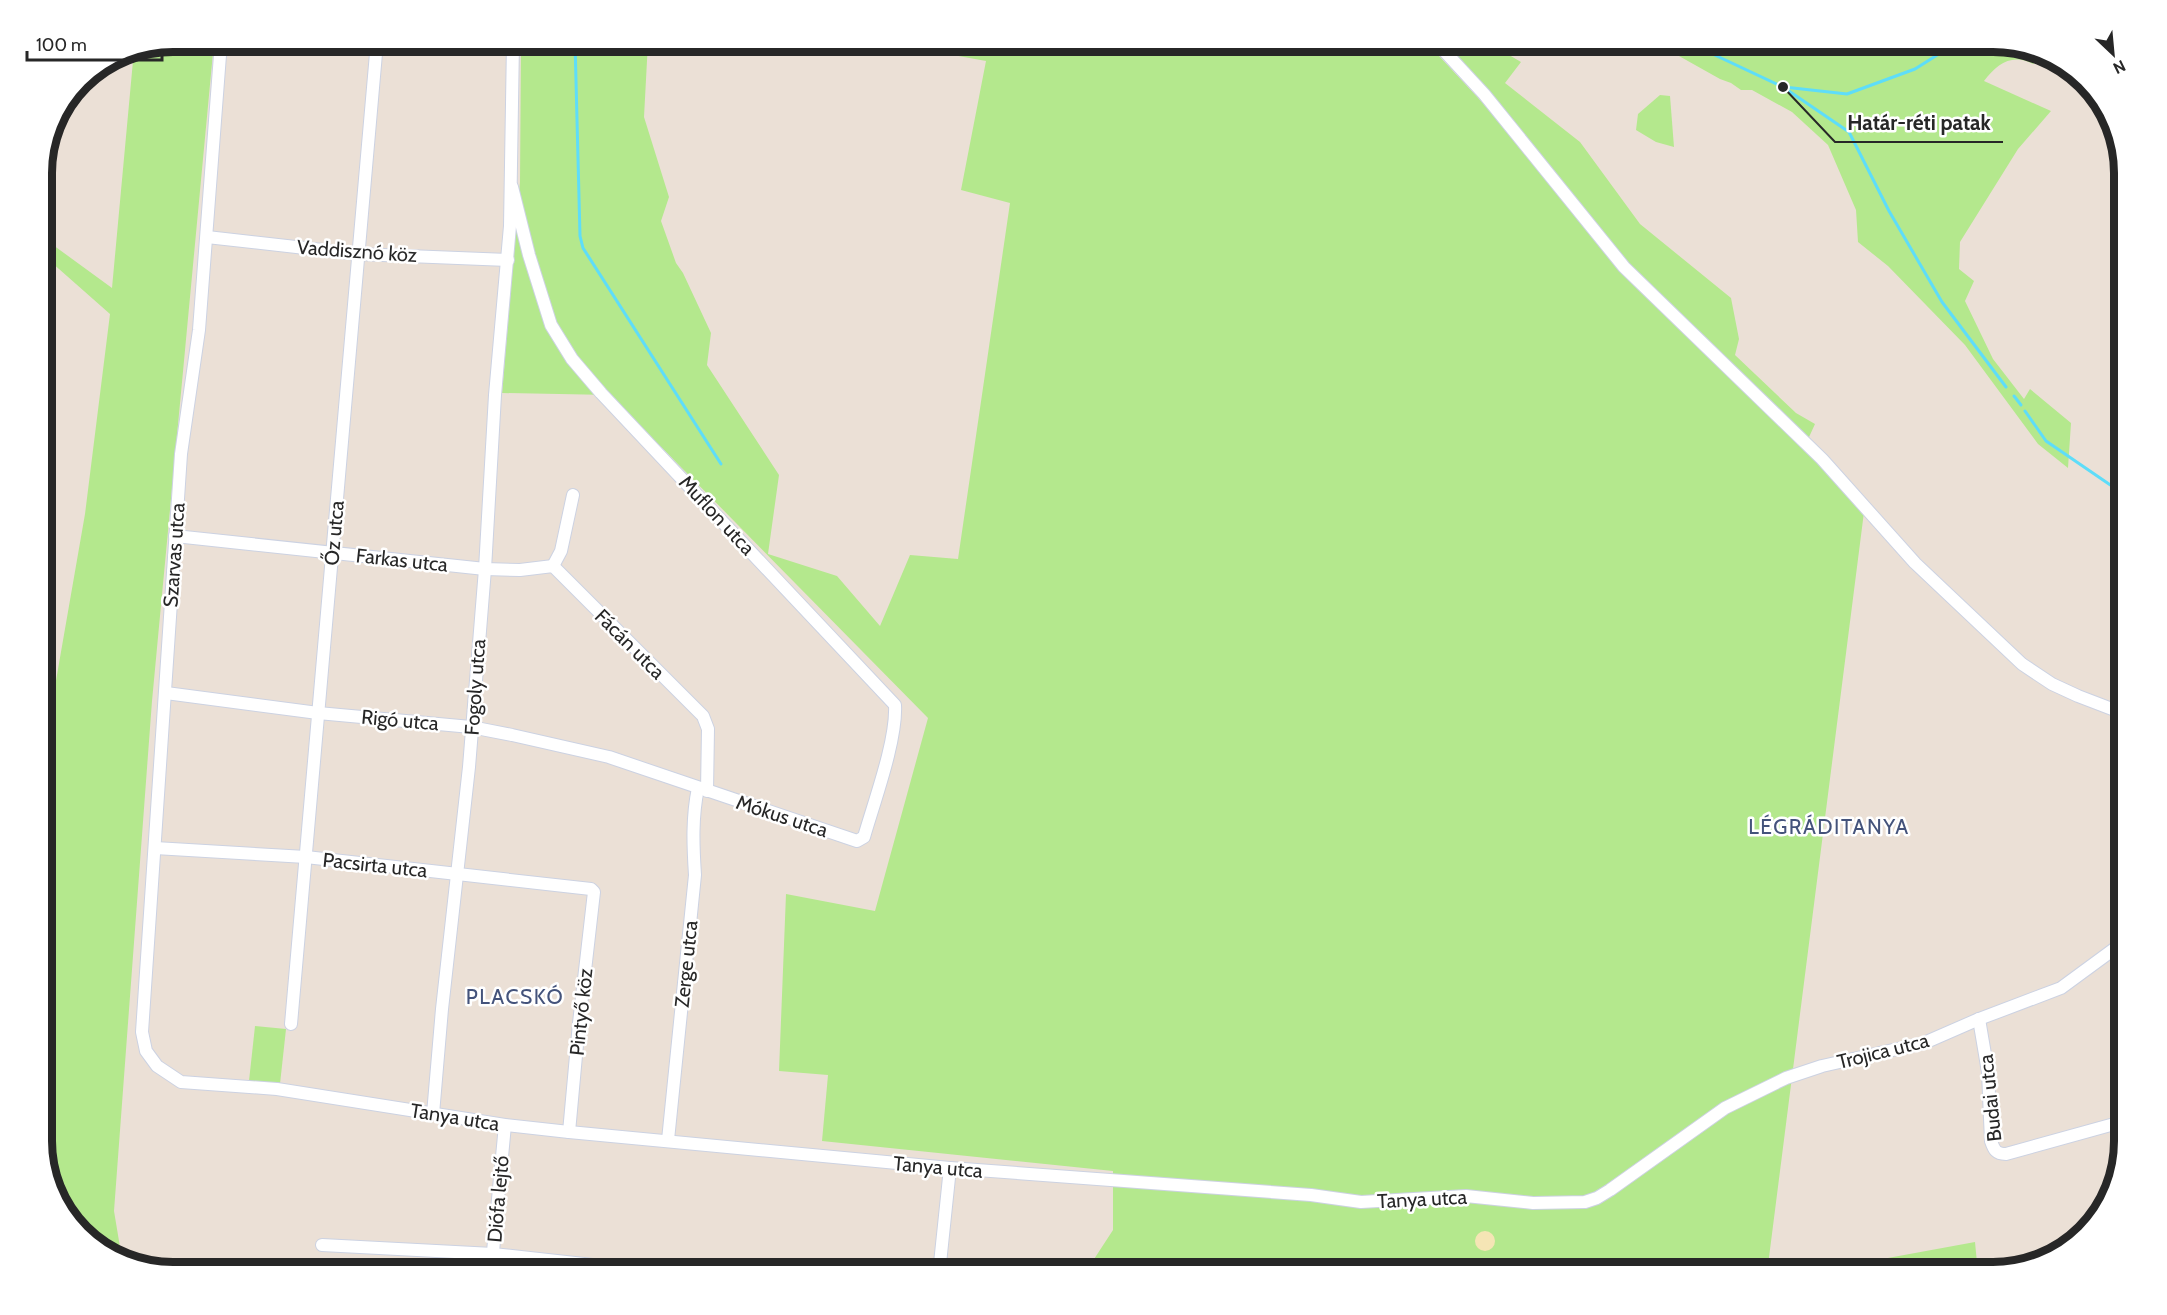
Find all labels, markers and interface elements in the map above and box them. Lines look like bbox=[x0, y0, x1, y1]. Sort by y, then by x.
scale bar bbox=[27, 24, 162, 62]
north arrow bbox=[2083, 24, 2143, 84]
text: 100 m bbox=[36, 34, 87, 56]
text: N bbox=[2110, 56, 2129, 78]
callout: Határ-réti patak bbox=[1835, 103, 2003, 142]
text: Határ-réti patak bbox=[1847, 110, 1992, 135]
street label: Vaddisznó köz bbox=[296, 235, 418, 267]
street label: Muflon utca bbox=[674, 470, 760, 560]
street label: Őz utca bbox=[319, 499, 349, 566]
street label: Szarvas utca bbox=[158, 502, 190, 608]
street label: Farkas utca bbox=[355, 543, 450, 577]
street label: Fácán utca bbox=[590, 604, 670, 684]
street label: Fogoly utca bbox=[460, 638, 490, 736]
street label: Rigó utca bbox=[360, 705, 440, 735]
street label: Mókus utca bbox=[733, 790, 831, 842]
district label: LÉGRÁDITANYA bbox=[1748, 814, 1910, 839]
street label: Pacsirta utca bbox=[321, 848, 429, 882]
street label: Zerge utca bbox=[669, 919, 703, 1009]
street label: Pintyő köz bbox=[564, 967, 598, 1057]
district label: PLACSKÓ bbox=[466, 984, 564, 1009]
street label: Trojica utca bbox=[1835, 1028, 1932, 1074]
street label: Budai utca bbox=[1973, 1053, 2007, 1143]
street label: Tanya utca bbox=[409, 1098, 502, 1136]
street label: Tanya utca bbox=[892, 1151, 984, 1183]
street label: Diófa lejtő bbox=[482, 1155, 514, 1243]
street label: Tanya utca bbox=[1377, 1185, 1468, 1213]

